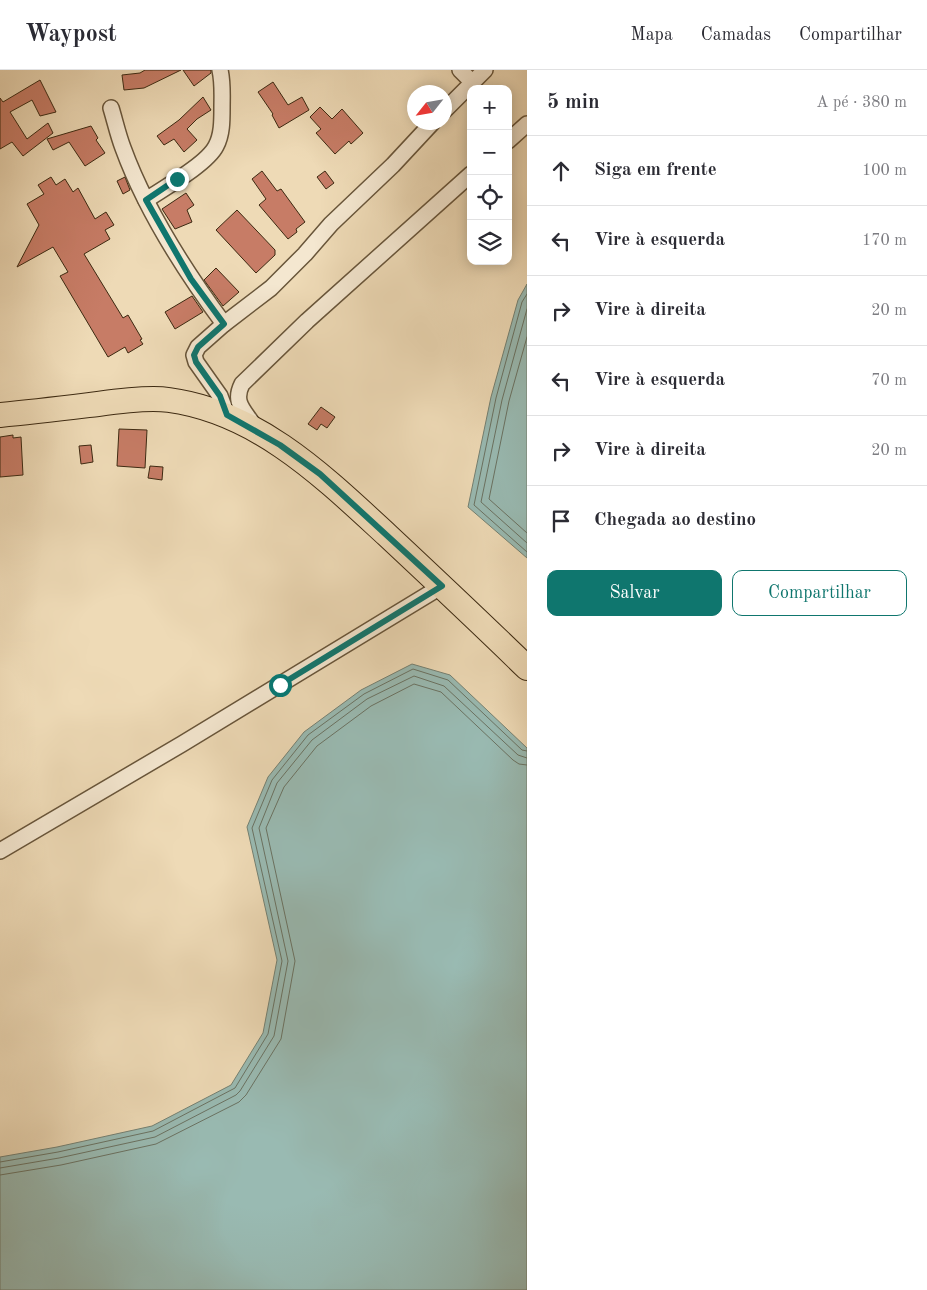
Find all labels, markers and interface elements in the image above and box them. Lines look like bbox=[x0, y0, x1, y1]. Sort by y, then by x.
text: Waypost bbox=[25, 23, 117, 47]
text: Mapa bbox=[631, 26, 673, 44]
text: Camadas bbox=[701, 26, 771, 44]
text: Compartilhar bbox=[799, 26, 902, 44]
north arrow bbox=[407, 85, 452, 130]
map controls bbox=[467, 85, 512, 265]
button: + bbox=[467, 85, 512, 130]
text: 5 min bbox=[547, 92, 600, 113]
text: A pé · 380 m bbox=[816, 95, 907, 111]
button: − bbox=[467, 130, 512, 175]
icon: ahead bbox=[547, 157, 575, 185]
text: Siga em frente bbox=[594, 161, 717, 180]
text: 100 m bbox=[862, 163, 907, 179]
route end bbox=[166, 168, 189, 191]
button: locate bbox=[467, 175, 512, 220]
button: layers bbox=[467, 220, 512, 265]
icon: left bbox=[547, 227, 575, 255]
text: Vire à esquerda bbox=[594, 231, 725, 250]
text: 170 m bbox=[862, 233, 907, 249]
icon: right bbox=[547, 297, 575, 325]
text: Vire à direita bbox=[594, 301, 706, 320]
text: 20 m bbox=[871, 303, 907, 319]
icon: left bbox=[547, 367, 575, 395]
text: Vire à esquerda bbox=[594, 371, 725, 390]
text: 70 m bbox=[871, 373, 907, 389]
icon: right bbox=[547, 437, 575, 465]
text: Vire à direita bbox=[594, 441, 706, 460]
text: 20 m bbox=[871, 443, 907, 459]
icon: arrive bbox=[547, 507, 575, 535]
text: Chegada ao destino bbox=[594, 511, 756, 530]
button: Salvar bbox=[547, 570, 722, 616]
button: Compartilhar bbox=[732, 570, 907, 616]
route start bbox=[269, 674, 292, 697]

